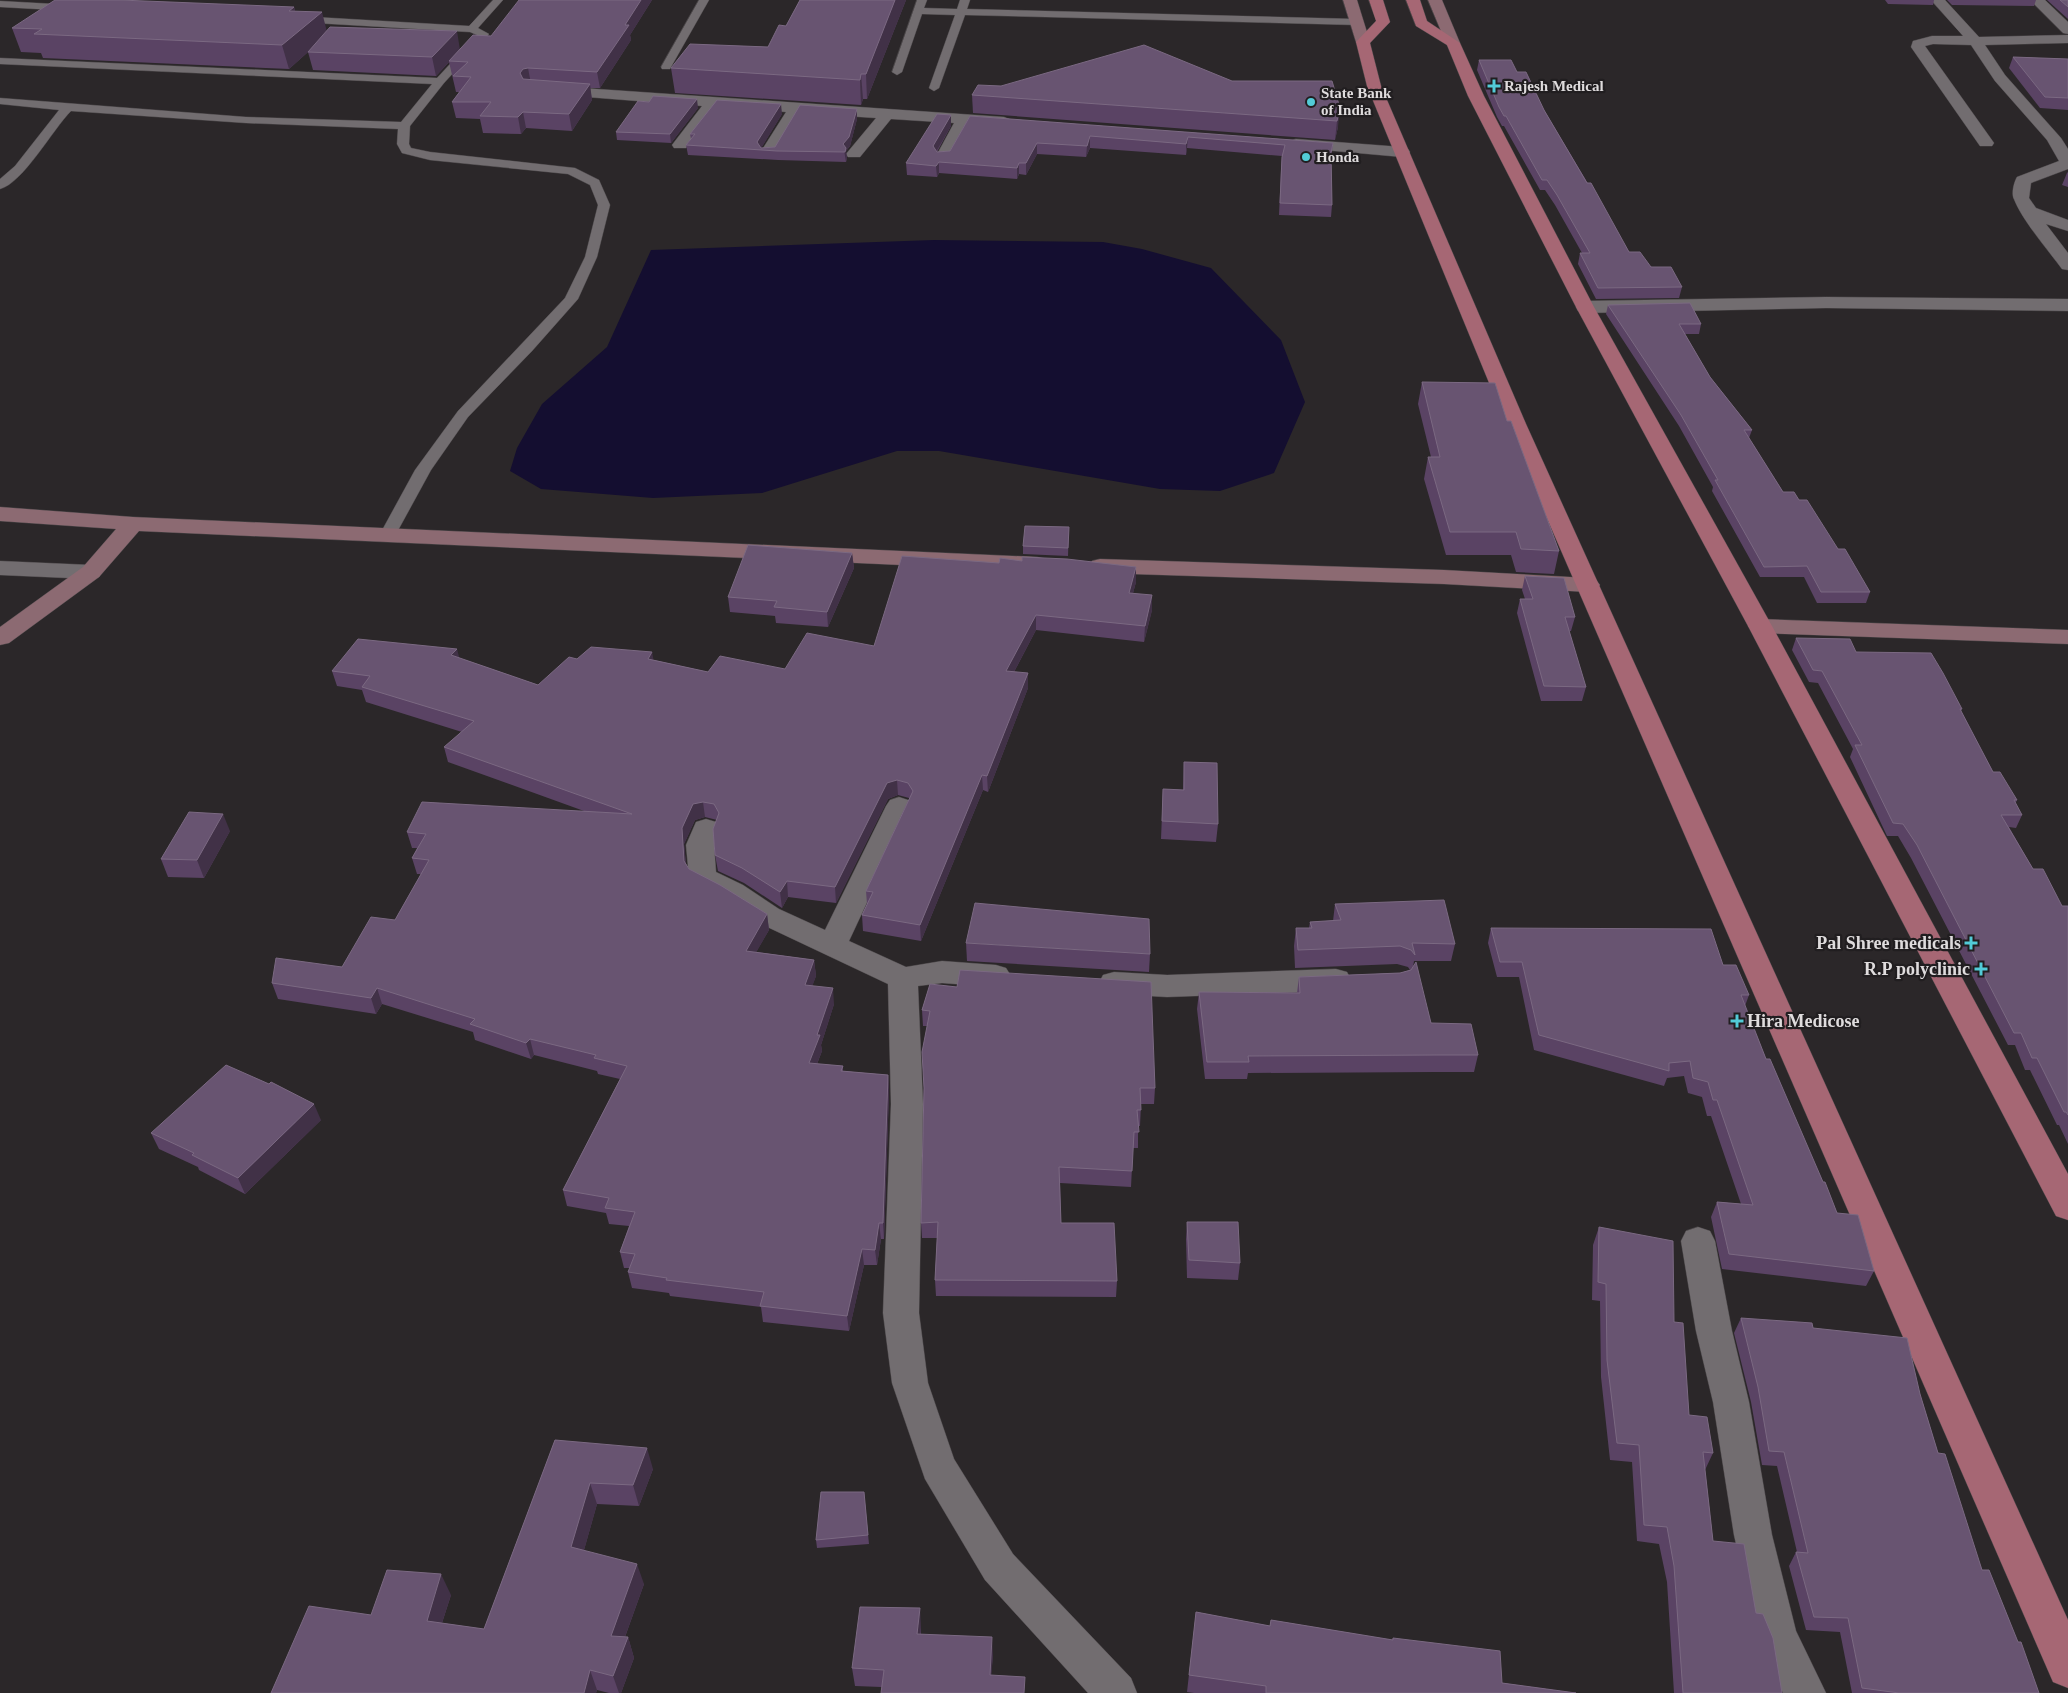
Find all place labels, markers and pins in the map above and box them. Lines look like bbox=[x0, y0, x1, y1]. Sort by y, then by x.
place label: Rajesh Medical bbox=[1504, 78, 1604, 94]
marker: Rajesh Medical bbox=[1488, 80, 1500, 92]
place label: State Bank of India bbox=[1321, 85, 1392, 118]
marker: State Bank of India bbox=[1305, 96, 1317, 108]
place label: Honda bbox=[1316, 149, 1360, 165]
marker: Honda bbox=[1300, 151, 1312, 163]
place label: Pal Shree medicals bbox=[1816, 933, 1961, 953]
marker: Pal Shree medicals bbox=[1965, 937, 1977, 949]
place label: R.P polyclinic bbox=[1864, 959, 1970, 979]
marker: R.P polyclinic bbox=[1974, 962, 1988, 976]
place label: Hira Medicose bbox=[1747, 1011, 1859, 1031]
marker: Hira Medicose bbox=[1731, 1015, 1743, 1027]

